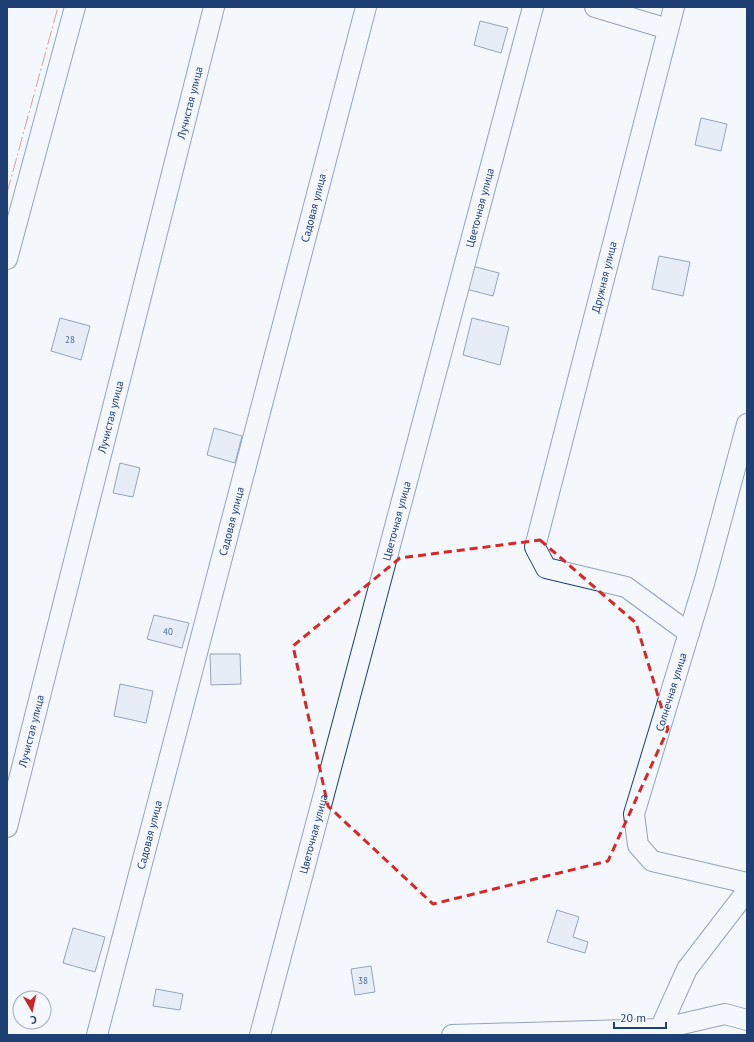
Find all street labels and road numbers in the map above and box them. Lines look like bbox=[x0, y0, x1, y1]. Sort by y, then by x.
street label: Лучистая улица bbox=[174, 65, 206, 141]
street label: Цветочная улица bbox=[462, 166, 497, 249]
street label: Садовая улица bbox=[298, 172, 329, 244]
street label: Дружная улица bbox=[588, 240, 620, 314]
street label: Лучистая улица bbox=[94, 379, 126, 456]
street label: Цветочная улица bbox=[379, 479, 414, 562]
street label: Садовая улица bbox=[216, 485, 247, 557]
street label: Солнечная улица bbox=[652, 651, 690, 733]
street label: Лучистая улица bbox=[15, 693, 47, 770]
street label: Цветочная улица bbox=[296, 793, 331, 875]
street label: Садовая улица bbox=[134, 799, 165, 871]

